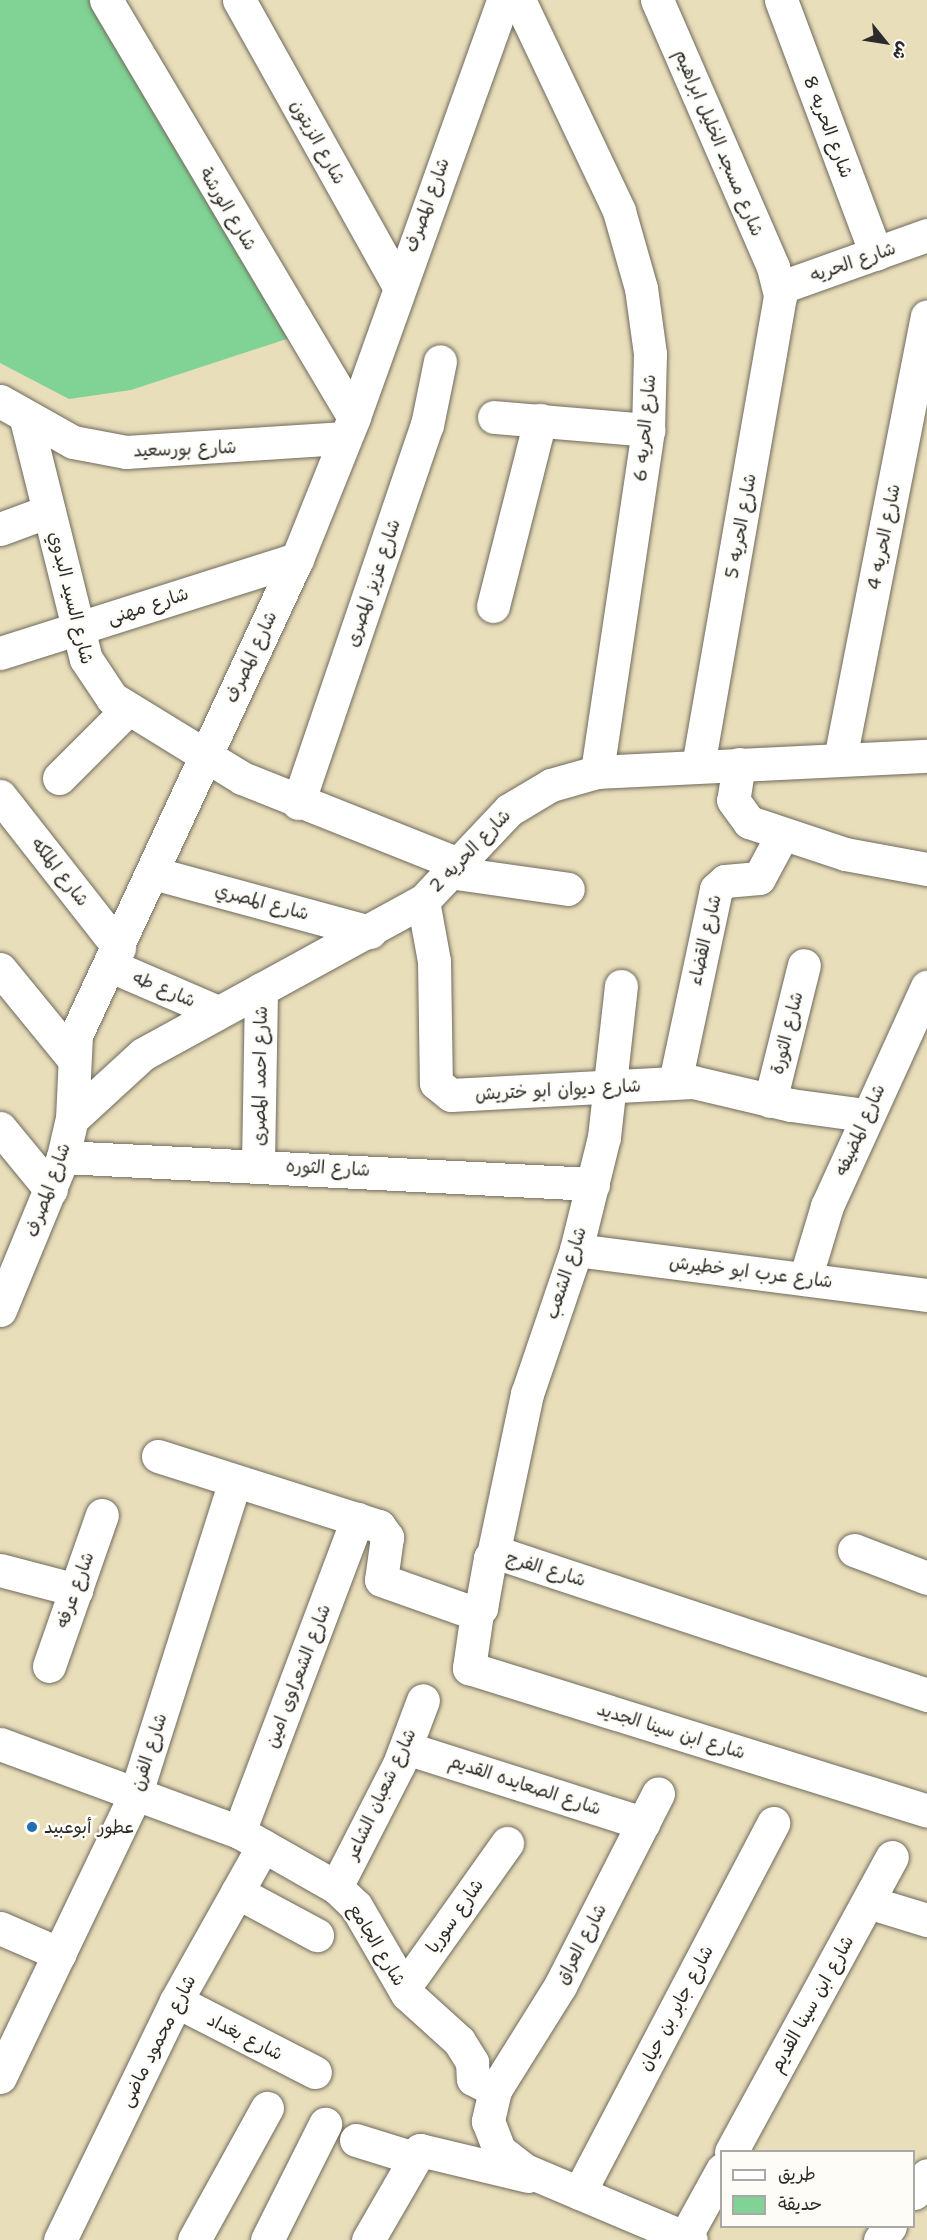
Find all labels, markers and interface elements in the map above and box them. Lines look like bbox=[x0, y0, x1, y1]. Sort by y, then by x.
north arrow bbox=[855, 12, 915, 72]
text: ش bbox=[888, 38, 915, 64]
street label: شارع مسجد الخليل ابراهيم bbox=[670, 46, 768, 240]
street label: شارع الحريه 8 bbox=[799, 73, 857, 181]
street label: شارع الزيتون bbox=[286, 96, 350, 188]
street label: شارع المصرف bbox=[400, 155, 454, 255]
street label: شارع الورشة bbox=[195, 164, 261, 254]
street label: شارع الحريه bbox=[807, 237, 899, 287]
street label: شارع الحريه 6 bbox=[630, 373, 660, 483]
street label: شارع بورسعيد bbox=[133, 436, 237, 462]
street label: شارع الحريه 5 bbox=[721, 472, 761, 580]
street label: شارع الحريه 4 bbox=[863, 482, 905, 592]
street label: شارع عزيز المصرى bbox=[341, 516, 405, 650]
street label: شارع السيد البدوي bbox=[44, 529, 98, 667]
street label: شارع مهنى bbox=[105, 583, 191, 629]
street label: شارع المصرف bbox=[220, 608, 282, 706]
street label: شارع الحريه 2 bbox=[425, 805, 515, 897]
street label: شارع الملكه bbox=[26, 833, 94, 911]
street label: شارع المصري bbox=[213, 879, 311, 925]
street label: شارع القضاء bbox=[684, 892, 726, 988]
street label: شارع طه bbox=[129, 966, 199, 1012]
street label: شارع الثورة bbox=[766, 989, 808, 1077]
street label: شارع احمد المصرى bbox=[248, 1006, 272, 1146]
street label: شارع ديوان ابو ختريش bbox=[475, 1075, 641, 1105]
street label: شارع المضيفه bbox=[830, 1081, 890, 1179]
street label: شارع المصرف bbox=[21, 1140, 75, 1240]
street label: شارع الثوره bbox=[285, 1155, 371, 1181]
street label: شارع الشعب bbox=[541, 1224, 591, 1322]
street label: شارع عرب ابو خطيرش bbox=[668, 1251, 834, 1293]
street label: شارع الفرج bbox=[504, 1547, 588, 1591]
street label: شارع عرفه bbox=[51, 1549, 99, 1631]
street label: شارع الشعراوى امين bbox=[261, 1601, 335, 1751]
street label: شارع ابن سينا الجديد bbox=[594, 1698, 748, 1764]
street label: شارع الفرن bbox=[126, 1710, 172, 1794]
street label: شارع شعبان الشاعر bbox=[341, 1725, 421, 1863]
street label: شارع الصعايده القديم bbox=[446, 1750, 604, 1820]
place label: عطور أبوعبيد bbox=[44, 1816, 135, 1838]
marker: عطور أبوعبيد bbox=[25, 1820, 39, 1834]
street label: شارع سوريا bbox=[422, 1875, 488, 1957]
street label: شارع الجامع bbox=[344, 1900, 410, 1990]
street label: شارع العراق bbox=[551, 1900, 611, 1988]
street label: شارع ابن سينا القديم bbox=[765, 1932, 859, 2076]
street label: شارع جابر بن حيان bbox=[634, 1942, 718, 2074]
street label: شارع محمود ماضى bbox=[115, 1971, 201, 2111]
street label: شارع بغداد bbox=[204, 2009, 286, 2065]
legend bbox=[720, 2150, 915, 2228]
text: طريق bbox=[778, 2162, 816, 2186]
text: حديقة bbox=[778, 2192, 822, 2216]

